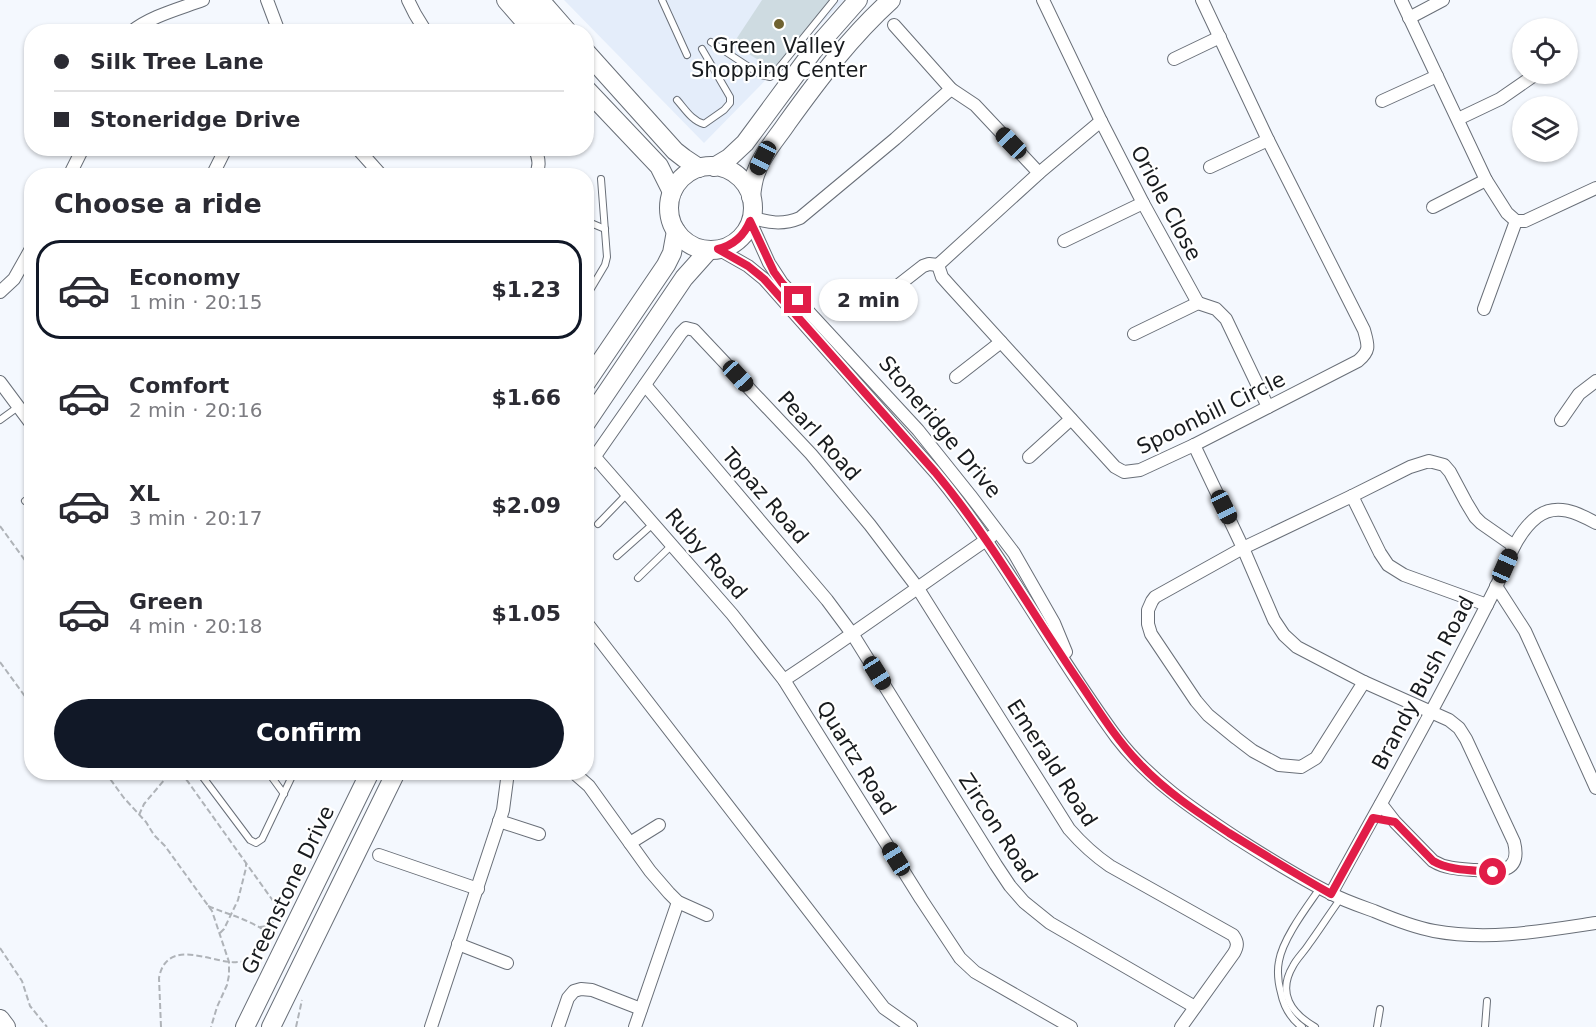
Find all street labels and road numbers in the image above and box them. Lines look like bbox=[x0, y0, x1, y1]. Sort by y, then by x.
street label: Oriole Close bbox=[1126, 142, 1206, 264]
street label: Stoneridge Drive bbox=[874, 351, 1006, 503]
street label: Spoonbill Circle bbox=[1133, 367, 1289, 459]
street label: Pearl Road bbox=[773, 387, 865, 485]
street label: Topaz Road bbox=[716, 443, 813, 549]
street label: Ruby Road bbox=[660, 504, 752, 604]
street label: Brandy Bush Road bbox=[1367, 592, 1479, 774]
street label: Emerald Road bbox=[1002, 695, 1102, 831]
street label: Quartz Road bbox=[811, 697, 901, 819]
street label: Zircon Road bbox=[954, 769, 1042, 887]
street label: Greenstone Drive bbox=[237, 802, 339, 978]

